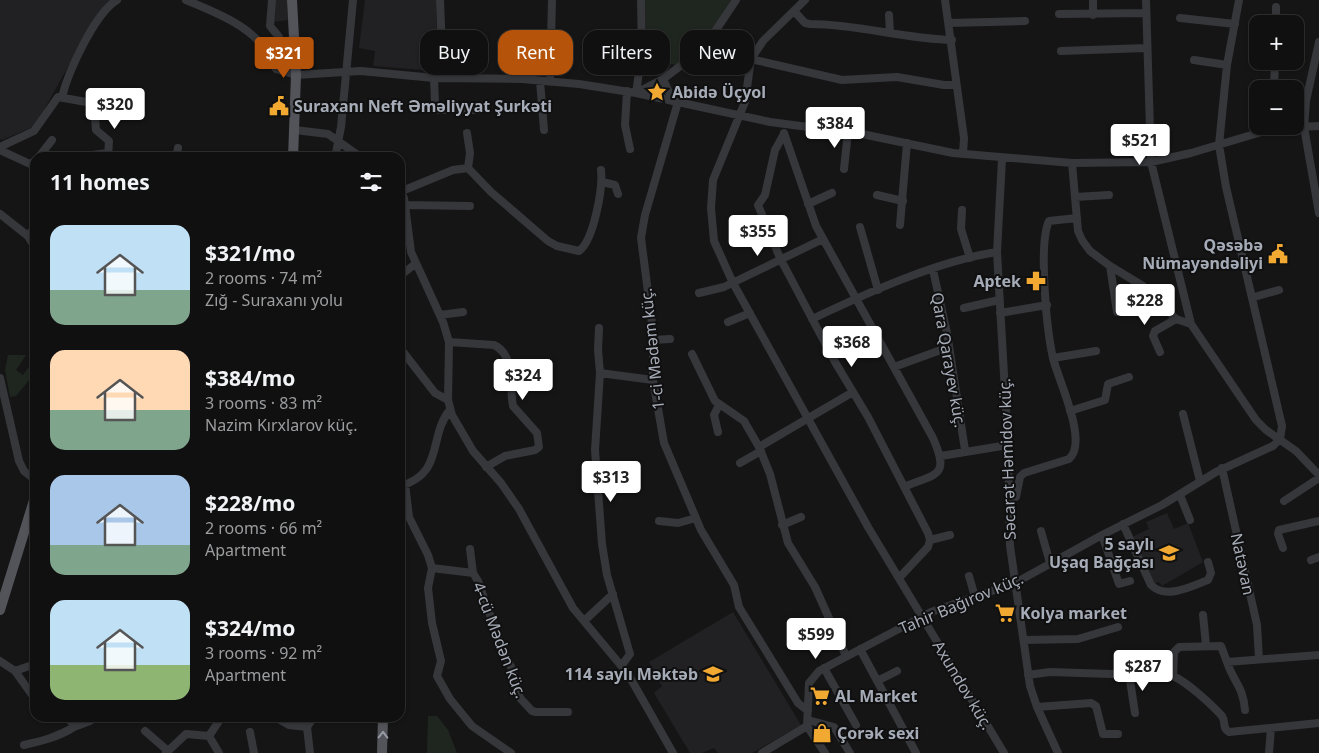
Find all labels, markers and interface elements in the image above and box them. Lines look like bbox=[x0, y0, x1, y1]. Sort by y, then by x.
map controls bbox=[1249, 15, 1304, 135]
button: + bbox=[1249, 15, 1304, 70]
chip: Buy bbox=[420, 30, 488, 75]
chip: Rent bbox=[498, 30, 573, 75]
chip: Filters bbox=[583, 30, 670, 75]
chip: New bbox=[680, 30, 754, 75]
pin: $321 bbox=[254, 36, 314, 79]
text: $321 bbox=[266, 42, 302, 64]
button: − bbox=[1249, 80, 1304, 135]
place icon: Abidə Üçyol bbox=[646, 81, 668, 103]
place label: Abidə Üçyol bbox=[672, 81, 766, 103]
pin: $320 bbox=[85, 88, 145, 130]
text: $320 bbox=[97, 93, 133, 115]
public building icon: Suraxanı Neft Əməliyyat Şurkəti bbox=[268, 95, 290, 117]
place label: Suraxanı Neft Əməliyyat Şurkəti bbox=[294, 95, 552, 117]
pin: $384 bbox=[805, 106, 865, 149]
text: $384 bbox=[817, 112, 853, 134]
pin: $521 bbox=[1110, 124, 1170, 166]
text: $521 bbox=[1122, 129, 1158, 151]
text: 11 homes bbox=[50, 168, 150, 196]
icon: filters bbox=[357, 168, 385, 196]
pin: $355 bbox=[728, 214, 788, 257]
text: $355 bbox=[740, 220, 776, 242]
place label: Qəsəbə Nümayəndəliyi bbox=[1142, 234, 1263, 274]
text: $321/mo bbox=[205, 239, 295, 267]
public building icon: Qəsəbə Nümayəndəliyi bbox=[1267, 243, 1289, 265]
icon: home bbox=[90, 245, 150, 305]
text: 2 rooms · 74 m² bbox=[205, 267, 322, 289]
place label: Aptek bbox=[973, 270, 1021, 292]
pharmacy icon: Aptek bbox=[1025, 270, 1047, 292]
pin: $228 bbox=[1115, 284, 1175, 326]
street label: 1-ci Mədəm küç. bbox=[635, 287, 669, 411]
text: Zığ - Suraxanı yolu bbox=[205, 289, 343, 311]
text: $228 bbox=[1127, 289, 1163, 311]
street label: Qara Qarayev küç. bbox=[926, 291, 972, 429]
pin: $368 bbox=[822, 326, 882, 368]
text: $368 bbox=[834, 331, 870, 353]
pin: $324 bbox=[493, 358, 553, 401]
text: $384/mo bbox=[205, 364, 295, 392]
text: $324 bbox=[505, 364, 541, 386]
icon: home bbox=[90, 370, 150, 430]
street label: Səcarət Həmidov küç. bbox=[993, 378, 1021, 540]
text: 3 rooms · 83 m² bbox=[205, 392, 322, 414]
text: Nazim Kırxlarov küç. bbox=[205, 414, 357, 436]
pin: $313 bbox=[581, 460, 641, 503]
text: $313 bbox=[593, 466, 629, 488]
text: $228/mo bbox=[205, 489, 295, 517]
icon: home bbox=[90, 495, 150, 555]
text: 2 rooms · 66 m² bbox=[205, 517, 322, 539]
street label: Natəvan bbox=[1226, 531, 1260, 597]
place label: 5 saylı Uşaq Bağçası bbox=[1049, 533, 1154, 573]
text: Apartment bbox=[205, 539, 286, 561]
school or university icon: 5 saylı Uşaq Bağçası bbox=[1158, 542, 1180, 564]
street label: Tahir Bağırov küç. bbox=[895, 567, 1027, 639]
street label: 4-cü Mədən küç. bbox=[468, 579, 532, 701]
supermarket icon: Kolya market bbox=[994, 602, 1016, 624]
place label: Kolya market bbox=[1020, 602, 1127, 624]
text: $324/mo bbox=[205, 614, 295, 642]
pin: $599 bbox=[786, 618, 846, 660]
icon: home bbox=[90, 620, 150, 680]
text: $599 bbox=[798, 623, 834, 645]
street label: Axundov küç. bbox=[928, 636, 998, 734]
text: 3 rooms · 92 m² bbox=[205, 642, 322, 664]
pin: $287 bbox=[1113, 650, 1173, 692]
text: $287 bbox=[1125, 655, 1161, 677]
place label: 114 saylı Məktəb bbox=[565, 663, 698, 685]
school or university icon: 114 saylı Məktəb bbox=[702, 663, 724, 685]
text: Apartment bbox=[205, 664, 286, 686]
supermarket icon: AL Market bbox=[809, 685, 831, 707]
place label: AL Market bbox=[835, 685, 917, 707]
shop icon: Çorək sexi bbox=[811, 722, 833, 744]
place label: Çorək sexi bbox=[837, 722, 919, 744]
one-way arrow bbox=[378, 731, 388, 739]

